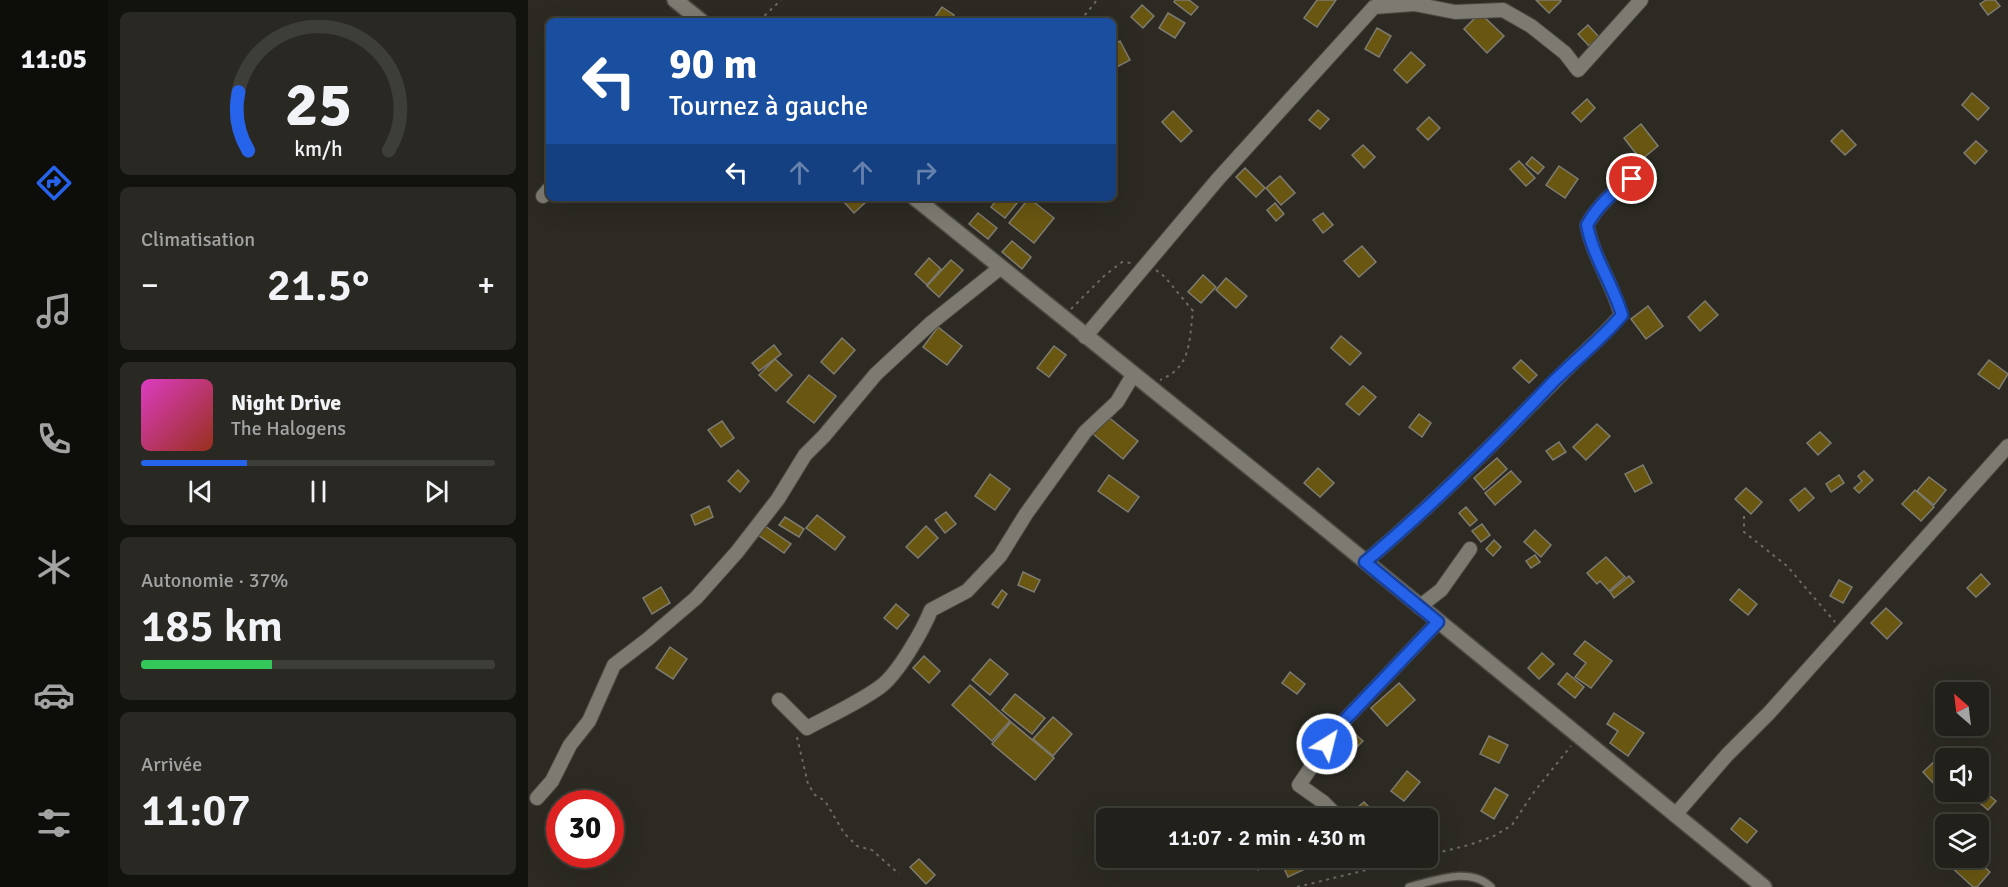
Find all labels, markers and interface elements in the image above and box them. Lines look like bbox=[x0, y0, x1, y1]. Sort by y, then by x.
text: 90 m bbox=[669, 39, 758, 90]
icon: left bbox=[570, 42, 648, 120]
text: 11:05 bbox=[21, 43, 87, 76]
text: 25 bbox=[284, 66, 352, 143]
text: Tournez à gauche bbox=[669, 90, 868, 123]
text: km/h bbox=[294, 136, 342, 162]
pin bbox=[1606, 153, 1657, 204]
icon: left bbox=[720, 156, 753, 189]
icon: ahead bbox=[783, 156, 816, 189]
icon: ahead bbox=[846, 156, 879, 189]
icon: right bbox=[909, 156, 942, 189]
icon: directions bbox=[33, 162, 75, 204]
icon: arrive bbox=[1615, 162, 1648, 195]
text: Climatisation bbox=[141, 227, 255, 252]
text: 21.5° bbox=[267, 258, 369, 313]
text: − bbox=[141, 265, 159, 306]
text: + bbox=[477, 265, 495, 306]
icon: music bbox=[33, 290, 75, 332]
text: Night Drive bbox=[231, 389, 341, 416]
text: The Halogens bbox=[231, 416, 346, 441]
icon: phone bbox=[33, 418, 75, 460]
icon: previous bbox=[184, 475, 217, 508]
icon: pause bbox=[302, 475, 335, 508]
icon: next bbox=[420, 475, 453, 508]
icon: climate bbox=[33, 546, 75, 588]
text: Autonomie · 37% bbox=[141, 568, 288, 593]
text: 185 km bbox=[141, 599, 283, 654]
icon: car bbox=[33, 674, 75, 716]
north arrow bbox=[1935, 682, 1989, 736]
map controls bbox=[1935, 682, 1989, 868]
position arrow bbox=[1295, 712, 1359, 776]
button: sound bbox=[1935, 748, 1989, 802]
text: Arrivée bbox=[141, 752, 202, 777]
text: 11:07 bbox=[141, 783, 251, 838]
speed limit sign: 30 bbox=[546, 790, 624, 868]
icon: filters bbox=[33, 802, 75, 844]
button: layers bbox=[1935, 814, 1989, 868]
text: 11:07 · 2 min · 430 m bbox=[1168, 824, 1366, 851]

